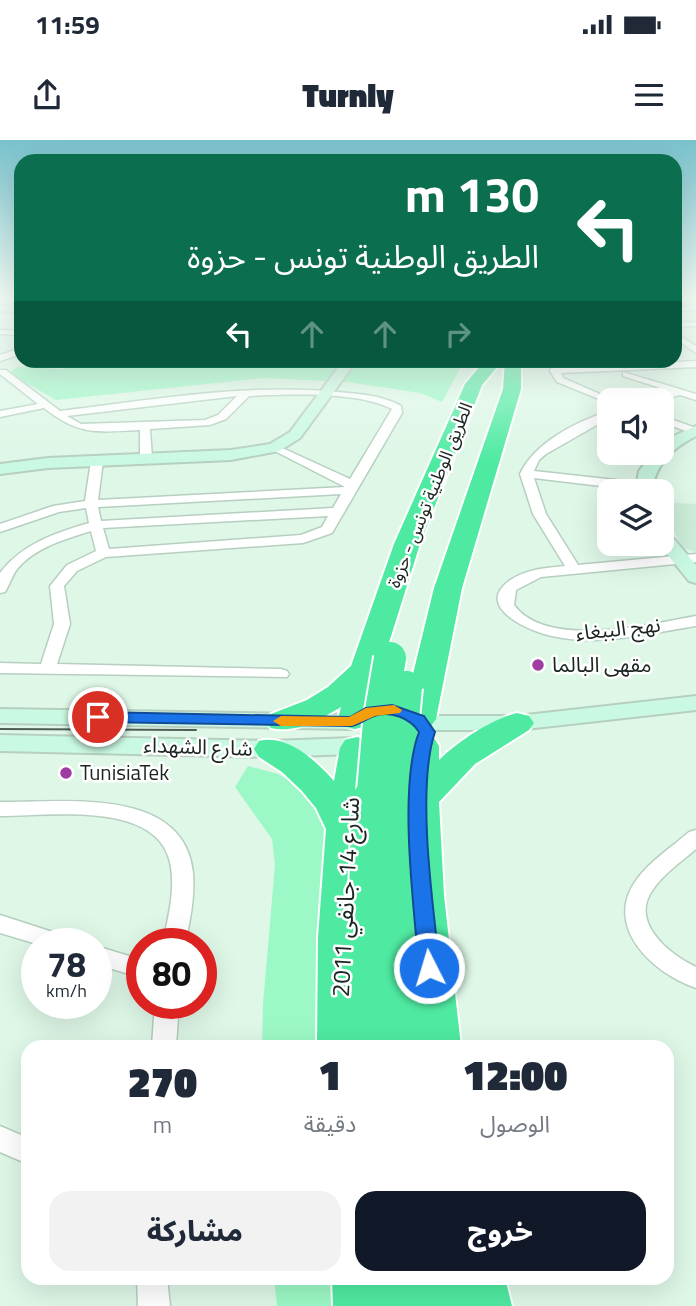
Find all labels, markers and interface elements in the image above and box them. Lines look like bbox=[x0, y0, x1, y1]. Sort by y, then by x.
text: 11:59 bbox=[35, 5, 100, 44]
text: Turnly bbox=[302, 71, 394, 119]
icon: share bbox=[28, 76, 66, 114]
icon: menu bbox=[630, 76, 668, 114]
text: 130 m bbox=[405, 156, 539, 231]
icon: left bbox=[563, 182, 654, 273]
text: الطريق الوطنية تونس - حزوة bbox=[187, 232, 539, 280]
icon: left bbox=[220, 315, 258, 353]
icon: ahead bbox=[293, 315, 331, 353]
icon: ahead bbox=[366, 315, 404, 353]
icon: right bbox=[439, 315, 477, 353]
map controls bbox=[597, 388, 674, 556]
button: sound bbox=[597, 388, 674, 465]
street label: الطريق الوطنية تونس - حزوة bbox=[380, 398, 479, 592]
button: layers bbox=[597, 479, 674, 556]
street label: نهج الببغاء bbox=[574, 608, 662, 648]
place label: مقهى البالما bbox=[552, 648, 652, 680]
marker: مقهى البالما bbox=[530, 657, 546, 673]
pin bbox=[68, 687, 128, 747]
icon: arrive bbox=[79, 698, 117, 736]
street label: شارع الشهداء bbox=[143, 728, 253, 764]
place label: TunisiaTek bbox=[80, 756, 169, 788]
marker: TunisiaTek bbox=[58, 765, 74, 781]
street label: شارع 14 جانفي 2011 bbox=[322, 796, 370, 998]
speed limit sign: 80 bbox=[126, 928, 217, 1019]
position arrow bbox=[392, 931, 466, 1005]
text: 78 bbox=[47, 937, 86, 991]
text: km/h bbox=[46, 977, 87, 1004]
text: 1 bbox=[318, 1042, 341, 1106]
text: 12:00 bbox=[463, 1042, 567, 1106]
text: 270 bbox=[128, 1049, 197, 1113]
text: دقيقة bbox=[304, 1106, 356, 1141]
text: الوصول bbox=[480, 1106, 550, 1141]
text: m bbox=[153, 1107, 172, 1142]
button: مشاركة bbox=[49, 1191, 341, 1271]
button: خروج bbox=[355, 1191, 646, 1271]

